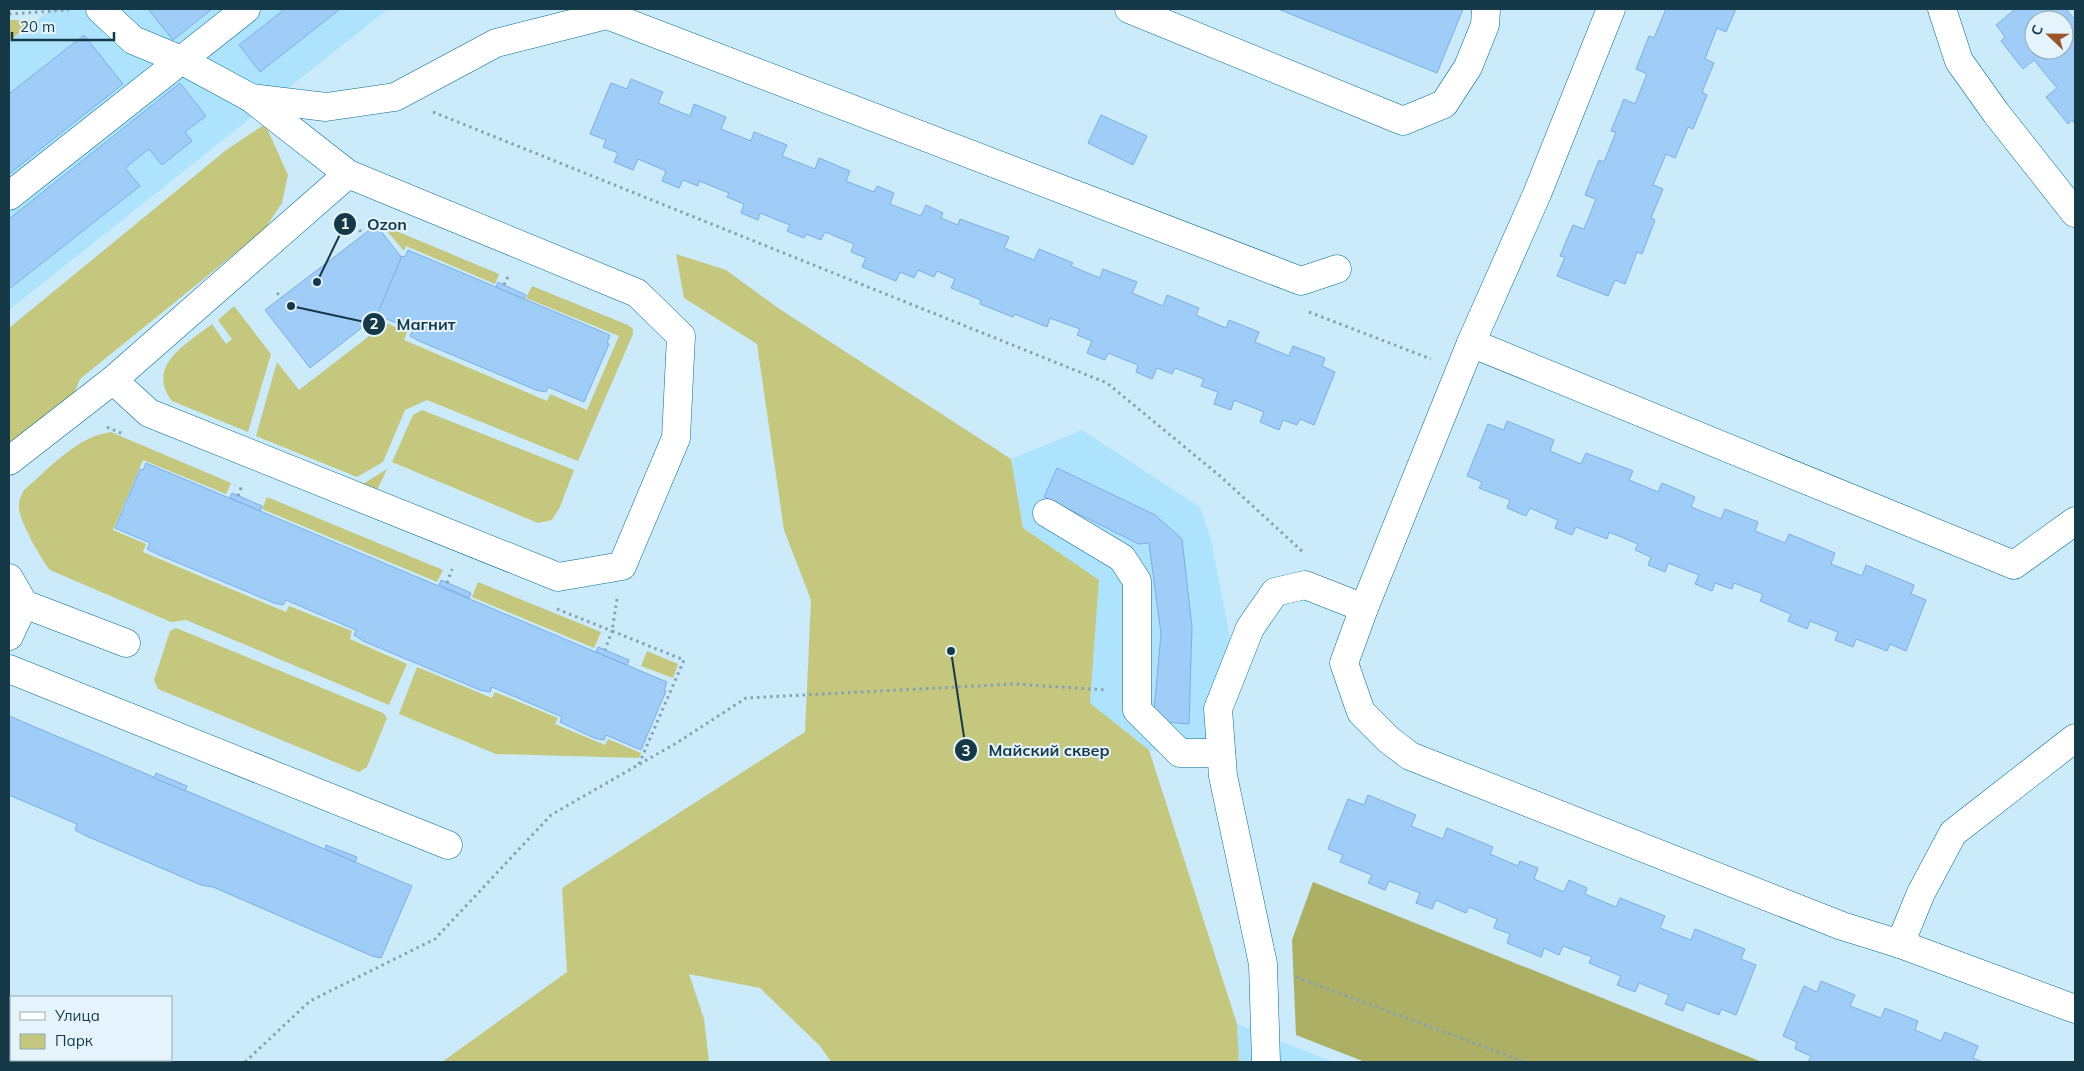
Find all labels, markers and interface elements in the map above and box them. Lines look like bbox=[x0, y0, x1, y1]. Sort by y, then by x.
scale bar bbox=[12, 10, 115, 42]
north arrow bbox=[2024, 10, 2074, 60]
text: 20 m bbox=[20, 17, 55, 36]
text: С bbox=[2027, 22, 2047, 38]
callout: Ozon bbox=[333, 209, 417, 240]
text: 1 bbox=[340, 214, 350, 233]
text: Ozon bbox=[367, 214, 407, 234]
callout: Магнит bbox=[361, 309, 465, 340]
text: 2 bbox=[369, 314, 379, 333]
text: Магнит bbox=[396, 314, 456, 334]
callout: Майский сквер bbox=[953, 735, 1119, 766]
text: Майский сквер bbox=[988, 740, 1110, 760]
text: 3 bbox=[961, 741, 971, 760]
legend bbox=[10, 996, 172, 1061]
text: Улица bbox=[54, 1006, 100, 1025]
text: Парк bbox=[55, 1031, 94, 1050]

